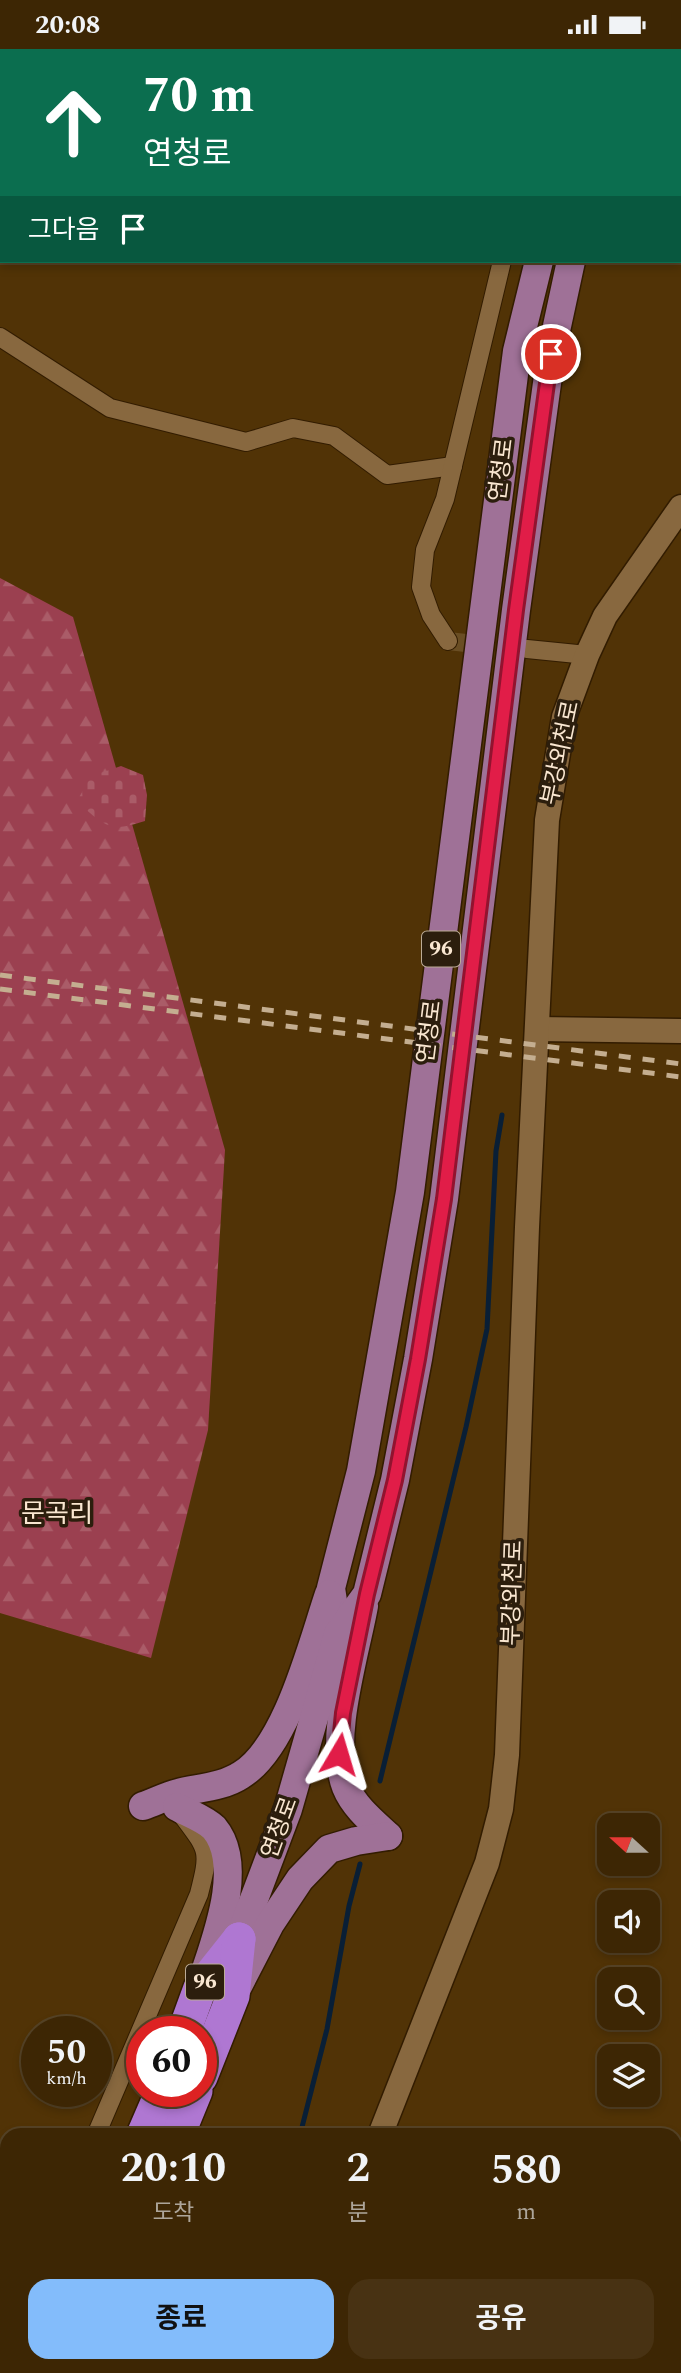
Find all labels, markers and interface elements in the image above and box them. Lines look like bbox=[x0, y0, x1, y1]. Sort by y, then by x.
text: 20:08 bbox=[35, 5, 100, 45]
text: 70 m bbox=[143, 59, 254, 134]
icon: ahead bbox=[28, 77, 119, 168]
text: 연청로 bbox=[143, 130, 231, 179]
text: 그다음 bbox=[28, 210, 100, 250]
icon: arrive bbox=[114, 210, 152, 248]
pin bbox=[521, 324, 581, 384]
icon: arrive bbox=[532, 335, 570, 373]
street label: 연청로 bbox=[481, 436, 523, 504]
street label: 부강외천로 bbox=[533, 698, 589, 808]
road number: 96 bbox=[422, 932, 460, 967]
street label: 연청로 bbox=[409, 998, 451, 1066]
district label: 문곡리 bbox=[21, 1494, 93, 1534]
street label: 부강외천로 bbox=[494, 1540, 532, 1646]
position arrow bbox=[302, 1717, 376, 1791]
street label: 연청로 bbox=[253, 1792, 307, 1864]
north arrow bbox=[597, 1813, 660, 1876]
map controls bbox=[597, 1813, 660, 2107]
button: sound bbox=[597, 1890, 660, 1953]
road number: 96 bbox=[186, 1965, 224, 2000]
button: search bbox=[597, 1967, 660, 2030]
speed limit sign: 60 bbox=[126, 2016, 217, 2107]
text: 50 bbox=[47, 2026, 86, 2079]
button: layers bbox=[597, 2044, 660, 2107]
text: km/h bbox=[46, 2065, 87, 2092]
text: 20:10 bbox=[121, 2137, 226, 2200]
text: 2 bbox=[347, 2137, 370, 2200]
text: 580 bbox=[491, 2139, 561, 2202]
text: m bbox=[516, 2195, 536, 2230]
text: 도착 bbox=[152, 2196, 194, 2231]
text: 분 bbox=[348, 2196, 369, 2231]
button: 종료 bbox=[28, 2279, 334, 2359]
button: 공유 bbox=[348, 2279, 654, 2359]

